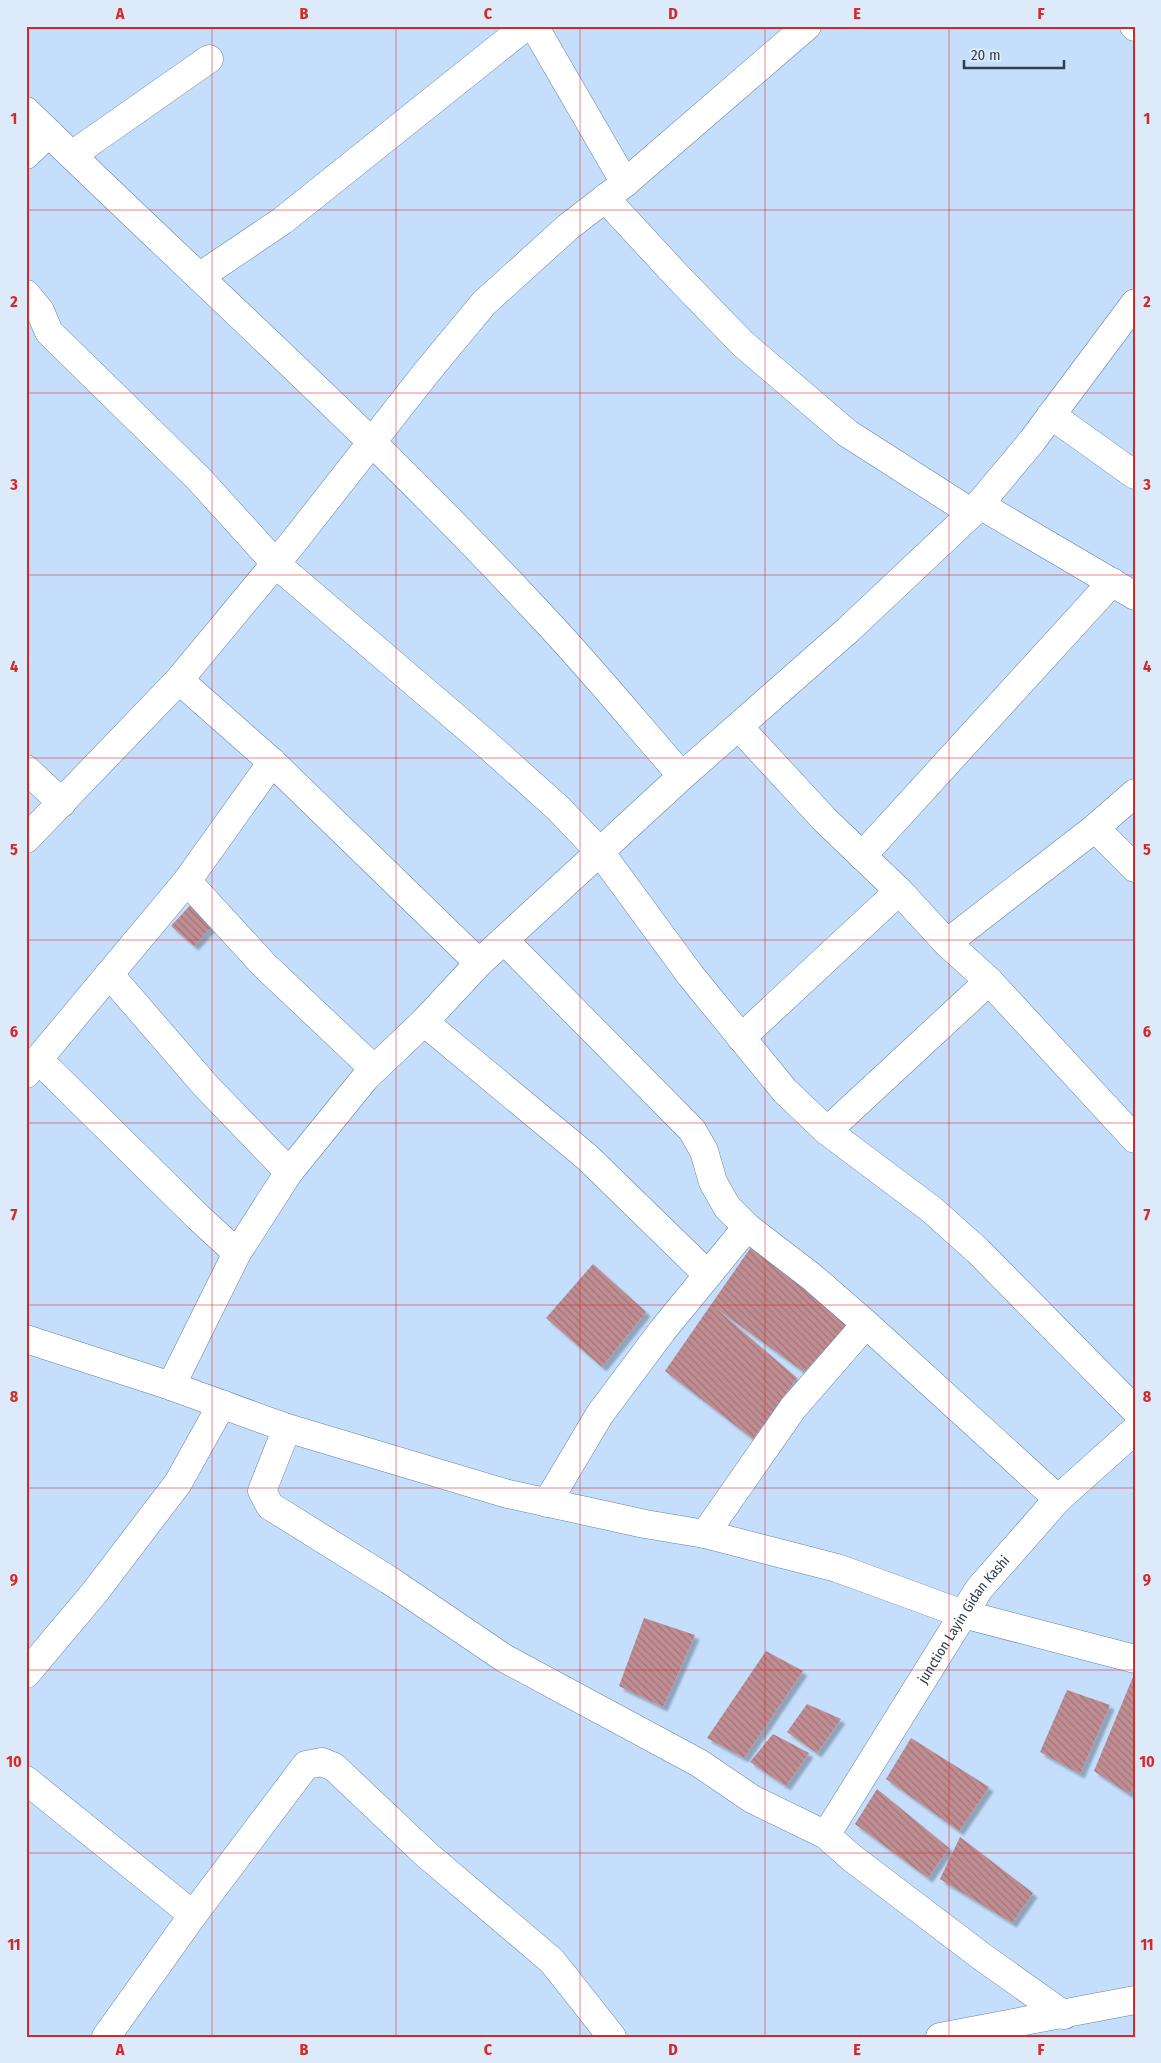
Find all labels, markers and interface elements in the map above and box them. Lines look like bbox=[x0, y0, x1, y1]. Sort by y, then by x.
text: A bbox=[115, 4, 125, 23]
text: B bbox=[300, 4, 309, 23]
text: C bbox=[484, 4, 493, 23]
text: D bbox=[668, 4, 678, 23]
text: E bbox=[853, 4, 861, 23]
text: F bbox=[1037, 4, 1045, 23]
scale bar bbox=[964, 38, 1064, 70]
text: 20 m bbox=[971, 46, 1001, 64]
text: 1 bbox=[11, 109, 17, 128]
text: 1 bbox=[1144, 109, 1150, 128]
text: 2 bbox=[9, 292, 18, 311]
text: 2 bbox=[1142, 292, 1151, 311]
text: 3 bbox=[9, 475, 18, 494]
text: 3 bbox=[1142, 475, 1151, 494]
text: 4 bbox=[10, 657, 18, 676]
text: 4 bbox=[1143, 657, 1151, 676]
text: 5 bbox=[10, 840, 18, 859]
text: 5 bbox=[1143, 840, 1151, 859]
text: 6 bbox=[10, 1022, 18, 1041]
text: 6 bbox=[1143, 1022, 1151, 1041]
text: 7 bbox=[11, 1205, 18, 1224]
text: 7 bbox=[1144, 1205, 1151, 1224]
text: 8 bbox=[10, 1387, 19, 1406]
text: 8 bbox=[1143, 1387, 1152, 1406]
street label: junction Layin Gidan Kashi bbox=[914, 1552, 1013, 1687]
text: 9 bbox=[10, 1570, 18, 1589]
text: 9 bbox=[1143, 1570, 1151, 1589]
text: 10 bbox=[6, 1752, 22, 1771]
text: 10 bbox=[1139, 1752, 1155, 1771]
text: 11 bbox=[7, 1935, 21, 1954]
text: 11 bbox=[1140, 1935, 1154, 1954]
text: A bbox=[115, 2040, 125, 2059]
text: B bbox=[300, 2040, 309, 2059]
text: C bbox=[484, 2040, 493, 2059]
text: D bbox=[668, 2040, 678, 2059]
text: E bbox=[853, 2040, 861, 2059]
text: F bbox=[1037, 2040, 1045, 2059]

